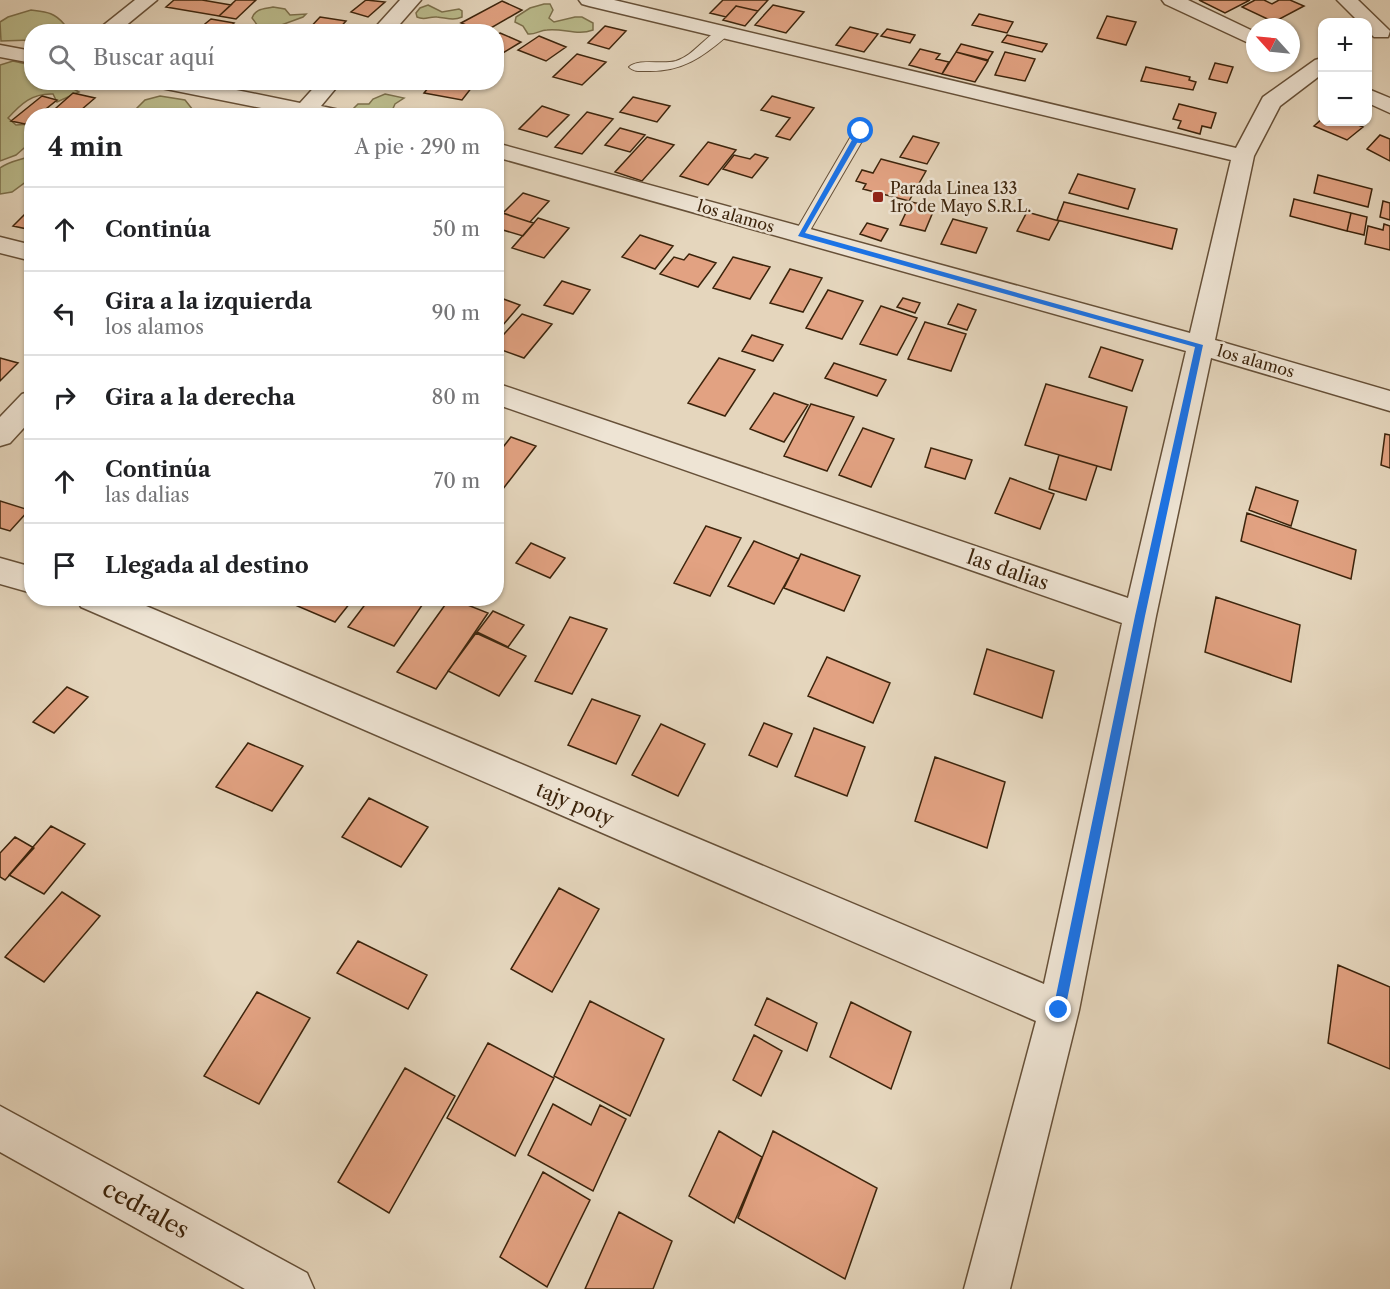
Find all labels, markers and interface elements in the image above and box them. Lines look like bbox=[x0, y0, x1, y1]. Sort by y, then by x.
north arrow bbox=[1246, 18, 1300, 72]
map controls bbox=[1318, 18, 1372, 126]
button: + bbox=[1318, 18, 1372, 72]
search box bbox=[24, 24, 504, 90]
icon: search bbox=[45, 41, 78, 74]
text: Buscar aquí bbox=[93, 44, 215, 71]
button: − bbox=[1318, 72, 1372, 126]
route start bbox=[847, 117, 873, 143]
text: 4 min bbox=[48, 131, 123, 163]
text: A pie · 290 m bbox=[355, 135, 480, 159]
place label: Parada Linea 133 1ro de Mayo S.R.L. bbox=[890, 178, 1031, 216]
marker: Parada Linea 133 1ro de Mayo S.R.L. bbox=[871, 190, 885, 204]
street label: los alamos bbox=[695, 195, 777, 237]
icon: ahead bbox=[48, 213, 81, 246]
text: Continúa bbox=[105, 216, 211, 243]
text: 50 m bbox=[433, 217, 480, 241]
text: Gira a la izquierda bbox=[105, 288, 312, 315]
icon: left bbox=[48, 297, 81, 330]
text: 90 m bbox=[432, 301, 480, 325]
text: los alamos bbox=[105, 315, 204, 339]
street label: los alamos bbox=[1215, 340, 1297, 382]
icon: right bbox=[48, 381, 81, 414]
text: Gira a la derecha bbox=[105, 384, 295, 411]
text: 80 m bbox=[432, 385, 480, 409]
text: Continúa bbox=[105, 456, 211, 483]
icon: ahead bbox=[48, 465, 81, 498]
text: 70 m bbox=[434, 469, 480, 493]
text: las dalias bbox=[105, 483, 190, 507]
street label: las dalias bbox=[964, 545, 1052, 595]
icon: arrive bbox=[48, 549, 81, 582]
text: Llegada al destino bbox=[105, 552, 309, 579]
street label: tajy poty bbox=[533, 777, 618, 831]
route end bbox=[1045, 996, 1071, 1022]
street label: cedrales bbox=[98, 1173, 194, 1245]

